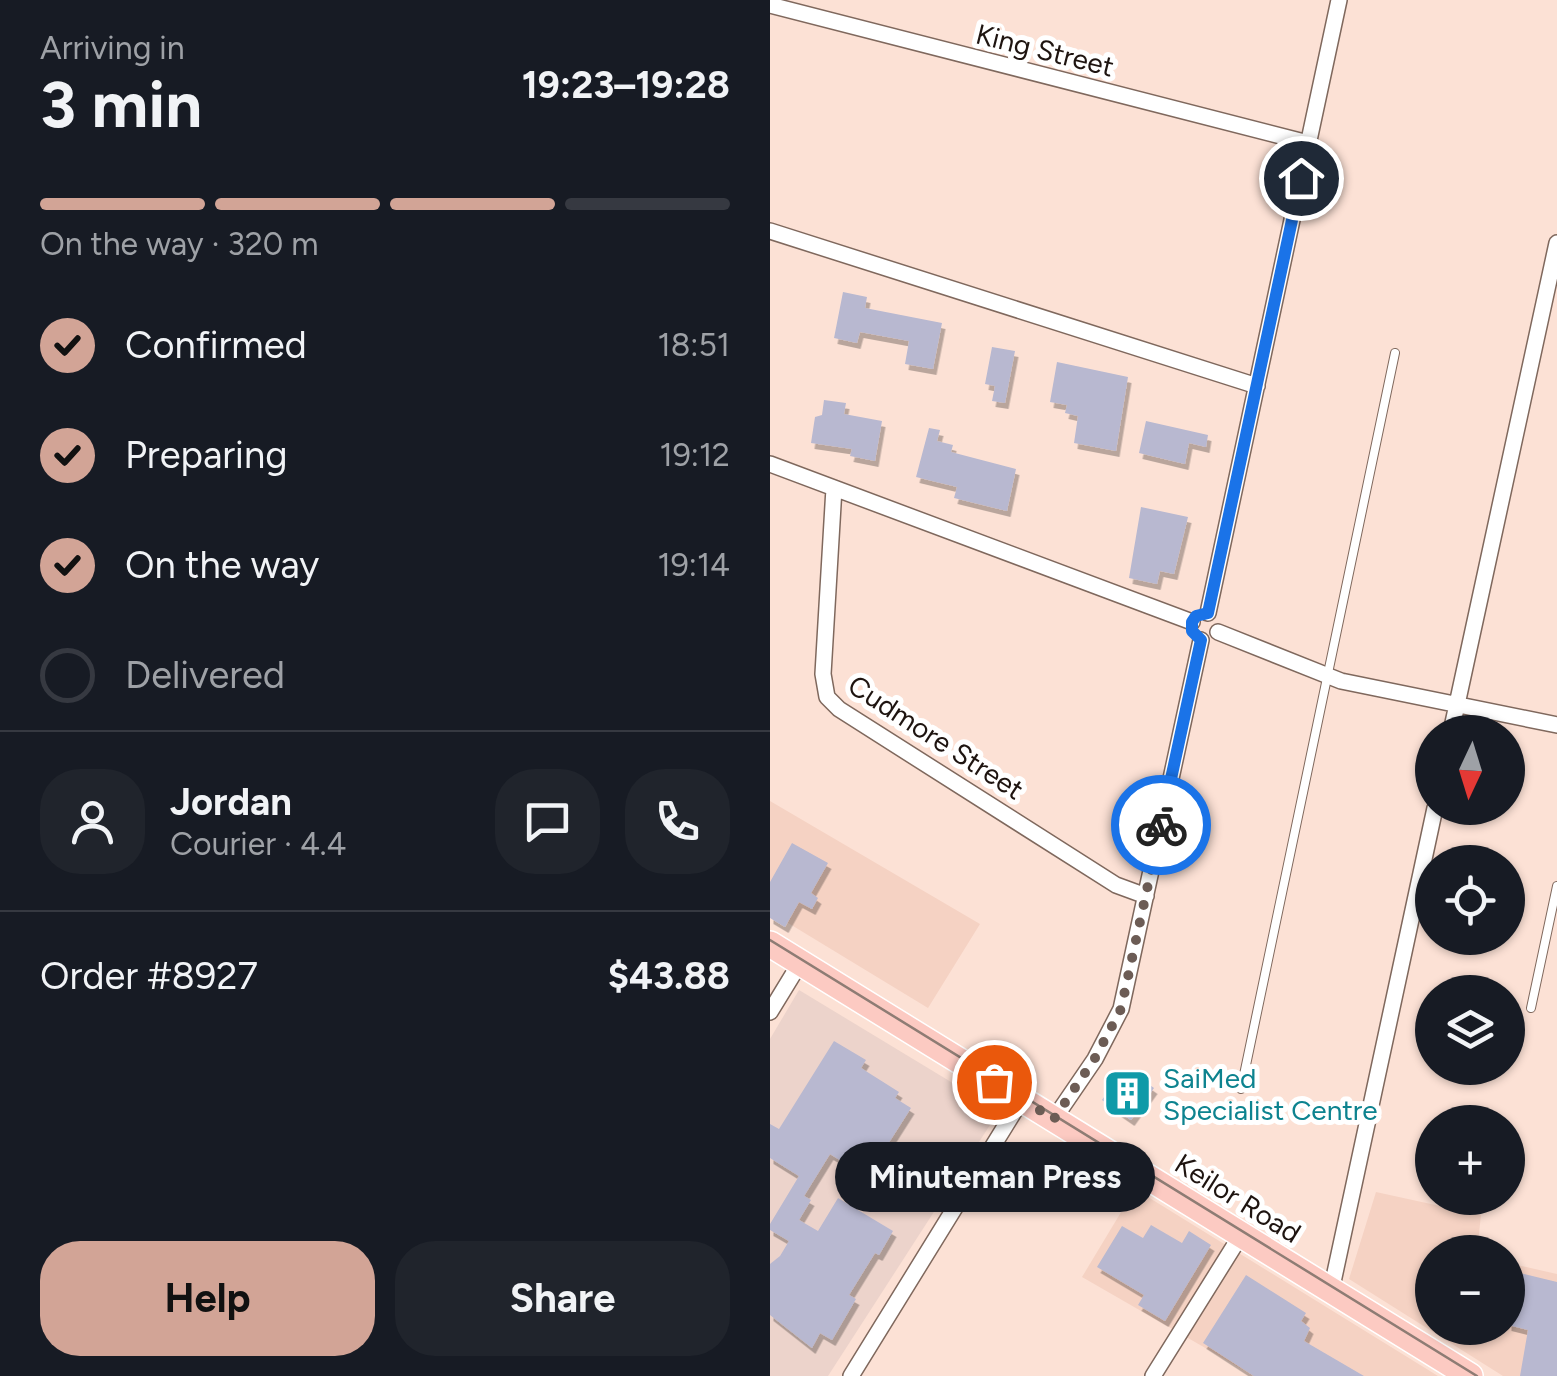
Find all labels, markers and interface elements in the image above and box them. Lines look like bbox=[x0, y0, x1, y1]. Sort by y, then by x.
street label: King Street bbox=[973, 16, 1117, 84]
text: Arriving in bbox=[40, 29, 185, 67]
text: 19:23–19:28 bbox=[522, 62, 730, 108]
text: 3 min bbox=[40, 65, 202, 143]
pin bbox=[1259, 136, 1344, 221]
icon: home bbox=[1274, 151, 1329, 206]
text: On the way · 320 m bbox=[40, 225, 318, 263]
icon: check bbox=[40, 318, 95, 373]
text: Confirmed bbox=[125, 322, 307, 368]
text: 18:51 bbox=[657, 326, 730, 364]
icon: check bbox=[40, 428, 95, 483]
text: Preparing bbox=[125, 432, 287, 478]
text: 19:12 bbox=[659, 436, 730, 474]
icon: check bbox=[40, 538, 95, 593]
text: On the way bbox=[125, 542, 319, 588]
text: 19:14 bbox=[657, 546, 730, 584]
text: Delivered bbox=[125, 652, 285, 698]
street label: Cudmore Street bbox=[842, 668, 1030, 806]
north arrow bbox=[1415, 715, 1525, 825]
map controls bbox=[1415, 715, 1525, 1345]
button: person bbox=[40, 769, 145, 874]
button: chat bbox=[495, 769, 600, 874]
button: phone bbox=[625, 769, 730, 874]
courier bbox=[1111, 775, 1211, 875]
text: Jordan bbox=[170, 779, 292, 825]
icon: bike bbox=[1134, 798, 1189, 853]
text: Courier · 4.4 bbox=[170, 825, 346, 863]
button: locate bbox=[1415, 845, 1525, 955]
text: Order #8927 bbox=[40, 953, 258, 999]
text: $43.88 bbox=[608, 953, 730, 999]
button: layers bbox=[1415, 975, 1525, 1085]
pin bbox=[952, 1040, 1037, 1125]
icon: bag bbox=[967, 1055, 1022, 1110]
place label: SaiMed Specialist Centre bbox=[1163, 1061, 1378, 1127]
building icon: SaiMed Specialist Centre bbox=[1102, 1068, 1154, 1120]
button: + bbox=[1415, 1105, 1525, 1215]
callout: Minuteman Press bbox=[834, 1142, 1154, 1212]
street label: Keilor Road bbox=[1169, 1146, 1307, 1250]
text: Minuteman Press bbox=[869, 1158, 1121, 1196]
button: − bbox=[1415, 1235, 1525, 1345]
button: Help bbox=[40, 1241, 375, 1356]
button: Share bbox=[395, 1241, 730, 1356]

